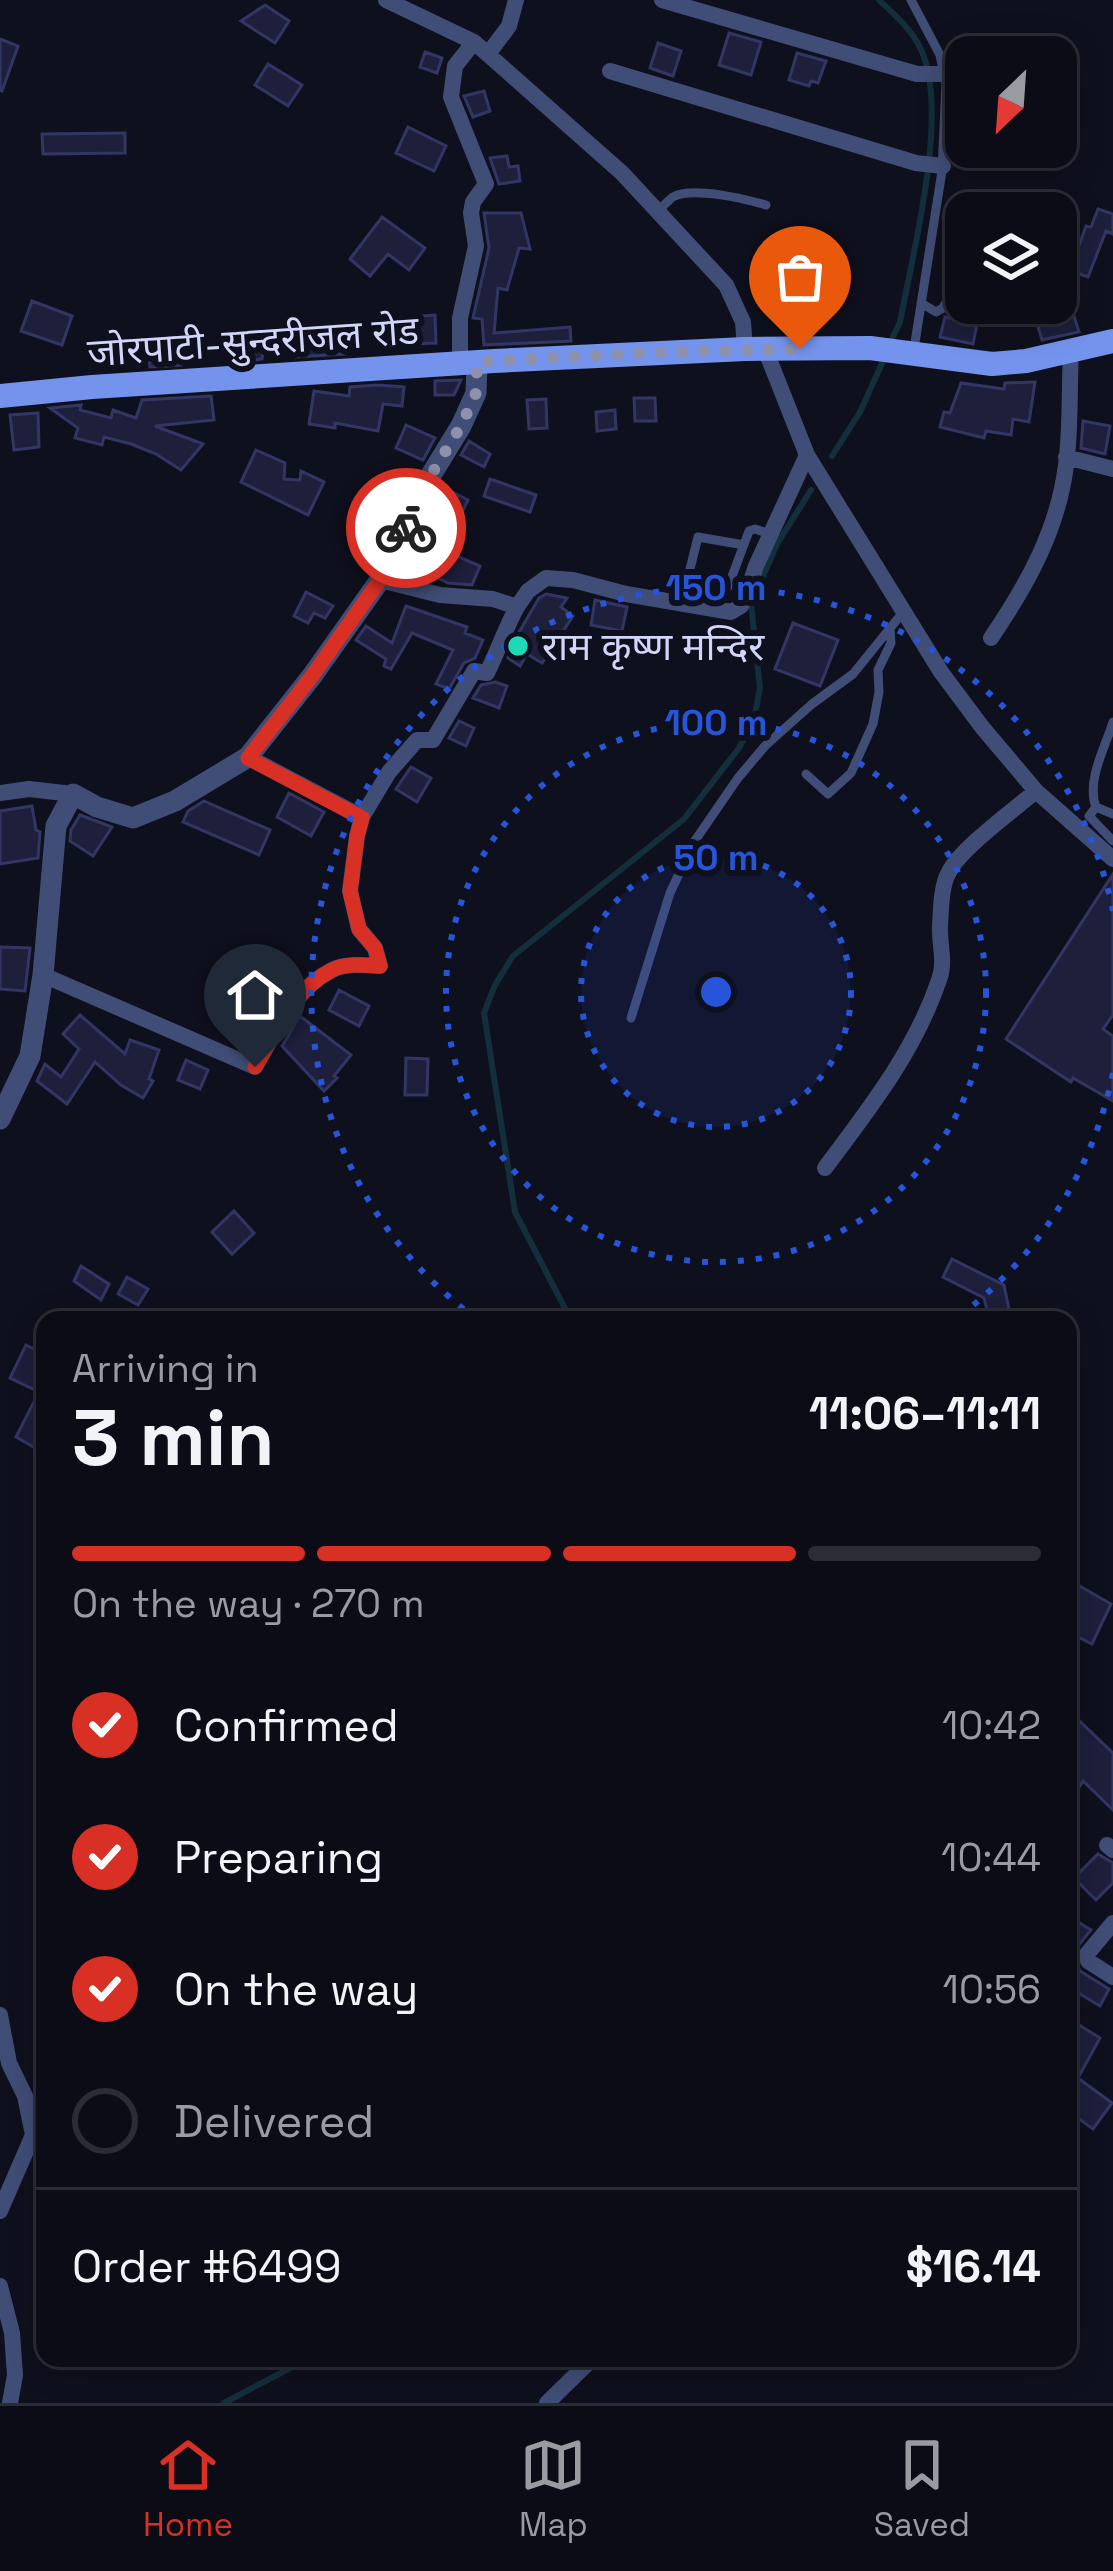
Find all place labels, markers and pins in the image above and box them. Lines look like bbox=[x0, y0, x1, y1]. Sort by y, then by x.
pin bbox=[749, 226, 851, 349]
place label: राम कृष्ण मन्दिर bbox=[542, 622, 765, 671]
marker: राम कृष्ण मन्दिर bbox=[505, 633, 531, 659]
pin bbox=[204, 944, 306, 1067]
centre of rings bbox=[695, 971, 737, 1013]

